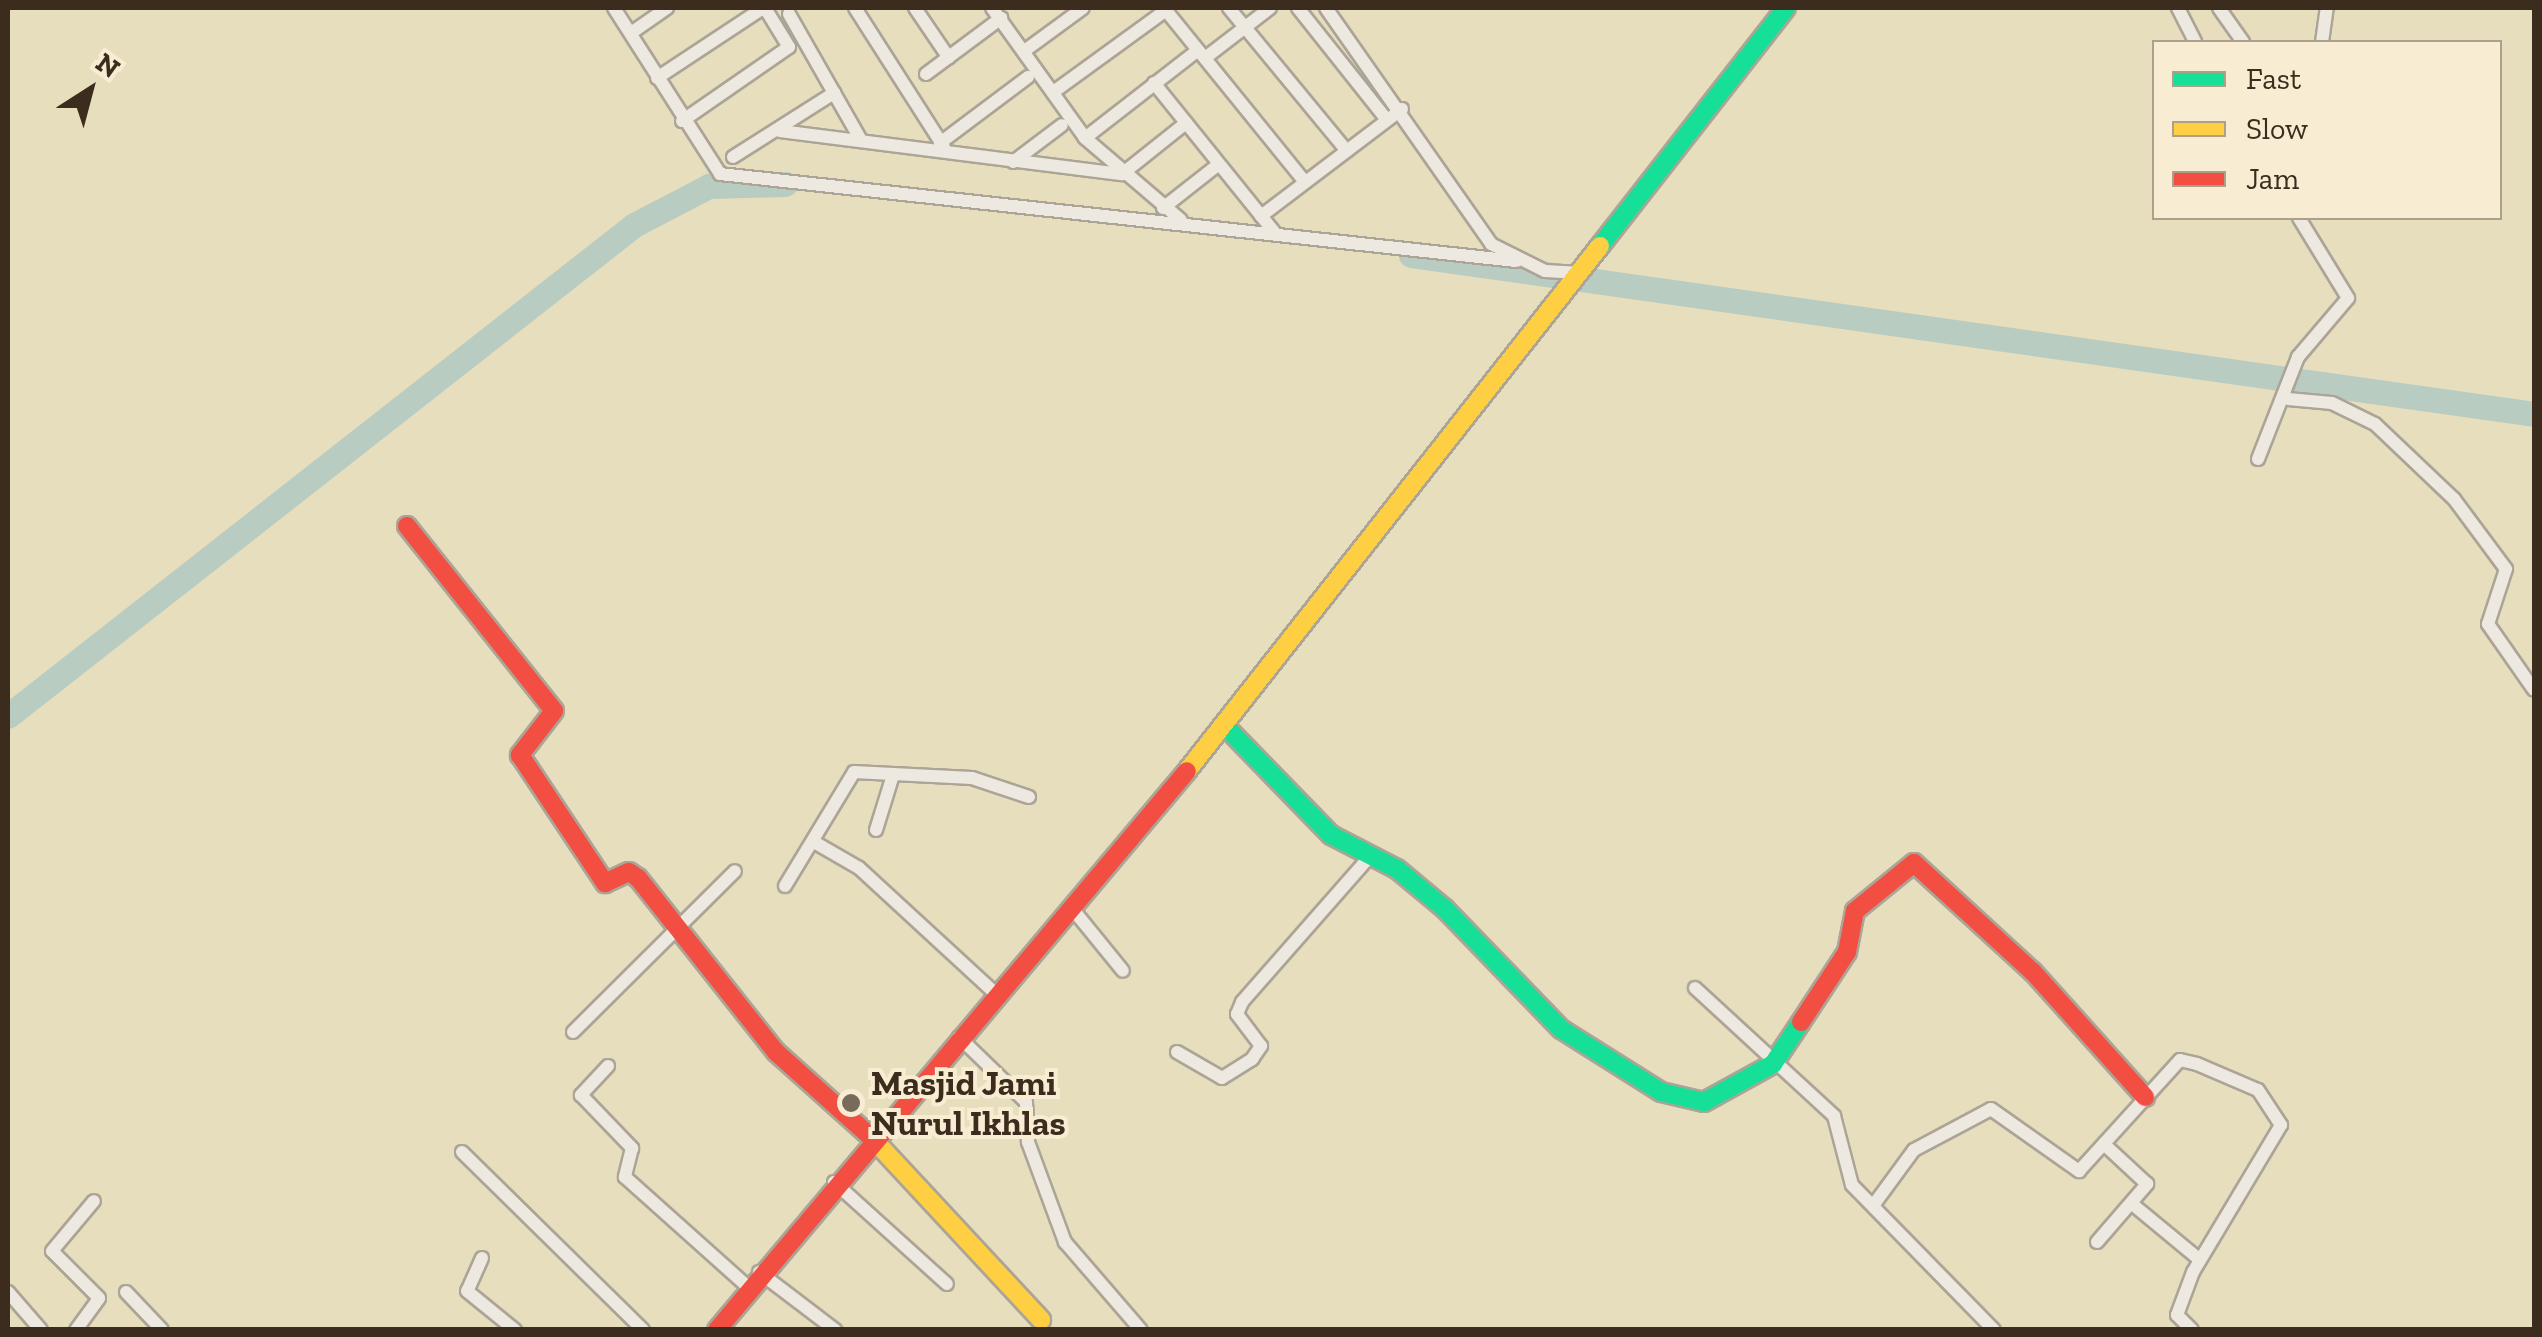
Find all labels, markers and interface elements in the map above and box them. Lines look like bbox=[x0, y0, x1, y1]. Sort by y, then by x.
north arrow bbox=[40, 40, 140, 140]
legend bbox=[2152, 40, 2502, 220]
text: N bbox=[90, 46, 126, 85]
text: Fast bbox=[2246, 61, 2301, 97]
text: Slow bbox=[2246, 111, 2308, 147]
text: Jam bbox=[2246, 161, 2299, 197]
place label: Masjid Jami Nurul Ikhlas bbox=[871, 1062, 1066, 1144]
marker: Masjid Jami Nurul Ikhlas bbox=[840, 1092, 862, 1114]

